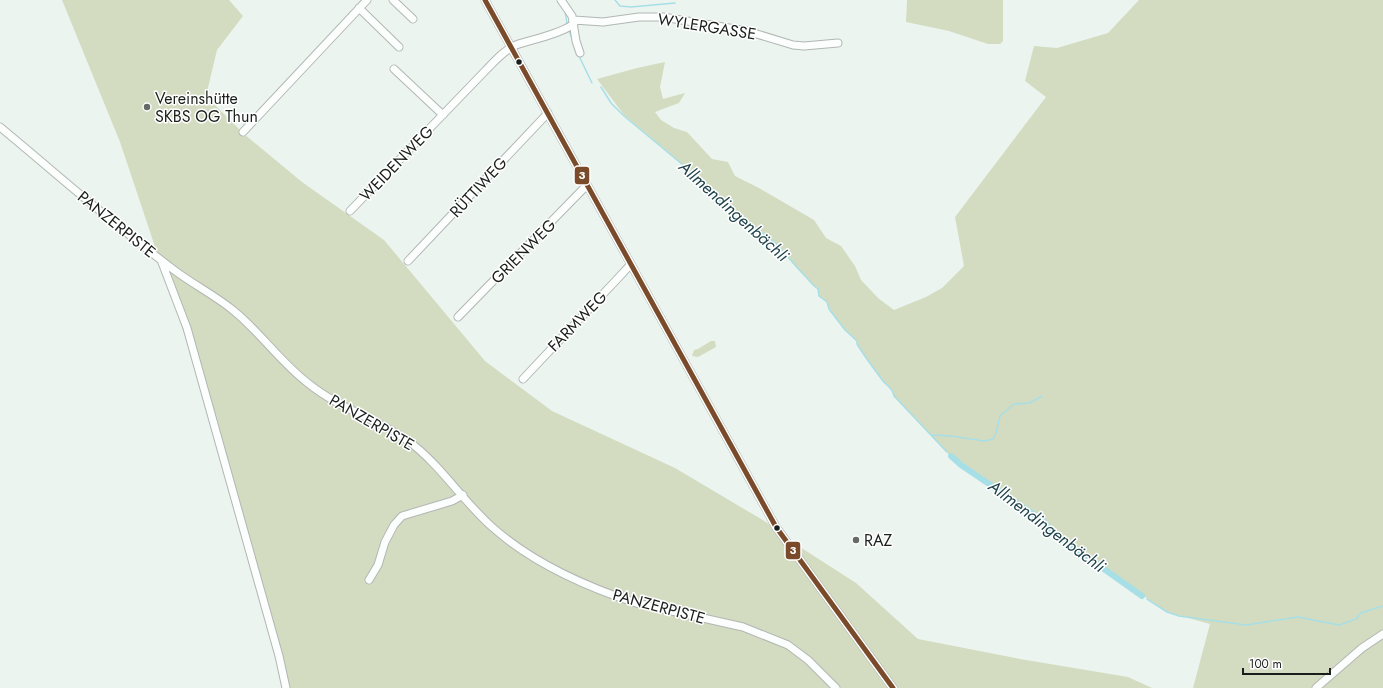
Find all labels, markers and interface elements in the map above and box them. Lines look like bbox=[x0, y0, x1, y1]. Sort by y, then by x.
street label: WYLERGASSE bbox=[656, 7, 758, 46]
unlabelled marker bbox=[514, 57, 524, 67]
place label: Vereinshütte SKBS OG Thun bbox=[155, 87, 258, 128]
marker: Vereinshütte SKBS OG Thun bbox=[142, 102, 152, 112]
street label: WEIDENWEG bbox=[354, 120, 439, 206]
street label: RÜTTIWEG bbox=[444, 152, 512, 223]
water label: Allmendingenbächli bbox=[673, 154, 795, 268]
line badge: 3 bbox=[574, 166, 590, 185]
text: 3 bbox=[579, 167, 586, 183]
street label: PANZERPISTE bbox=[73, 186, 161, 263]
street label: GRIENWEG bbox=[486, 214, 561, 289]
street label: FARMWEG bbox=[543, 286, 612, 357]
street label: PANZERPISTE bbox=[325, 389, 419, 456]
water label: Allmendingenbächli bbox=[983, 473, 1111, 578]
unlabelled marker bbox=[772, 523, 782, 533]
place label: RAZ bbox=[864, 529, 893, 552]
marker: RAZ bbox=[851, 535, 861, 545]
line badge: 3 bbox=[785, 541, 801, 560]
text: 3 bbox=[790, 542, 797, 558]
street label: PANZERPISTE bbox=[610, 583, 708, 630]
scale bar bbox=[1243, 650, 1330, 676]
text: 100 m bbox=[1249, 655, 1282, 673]

